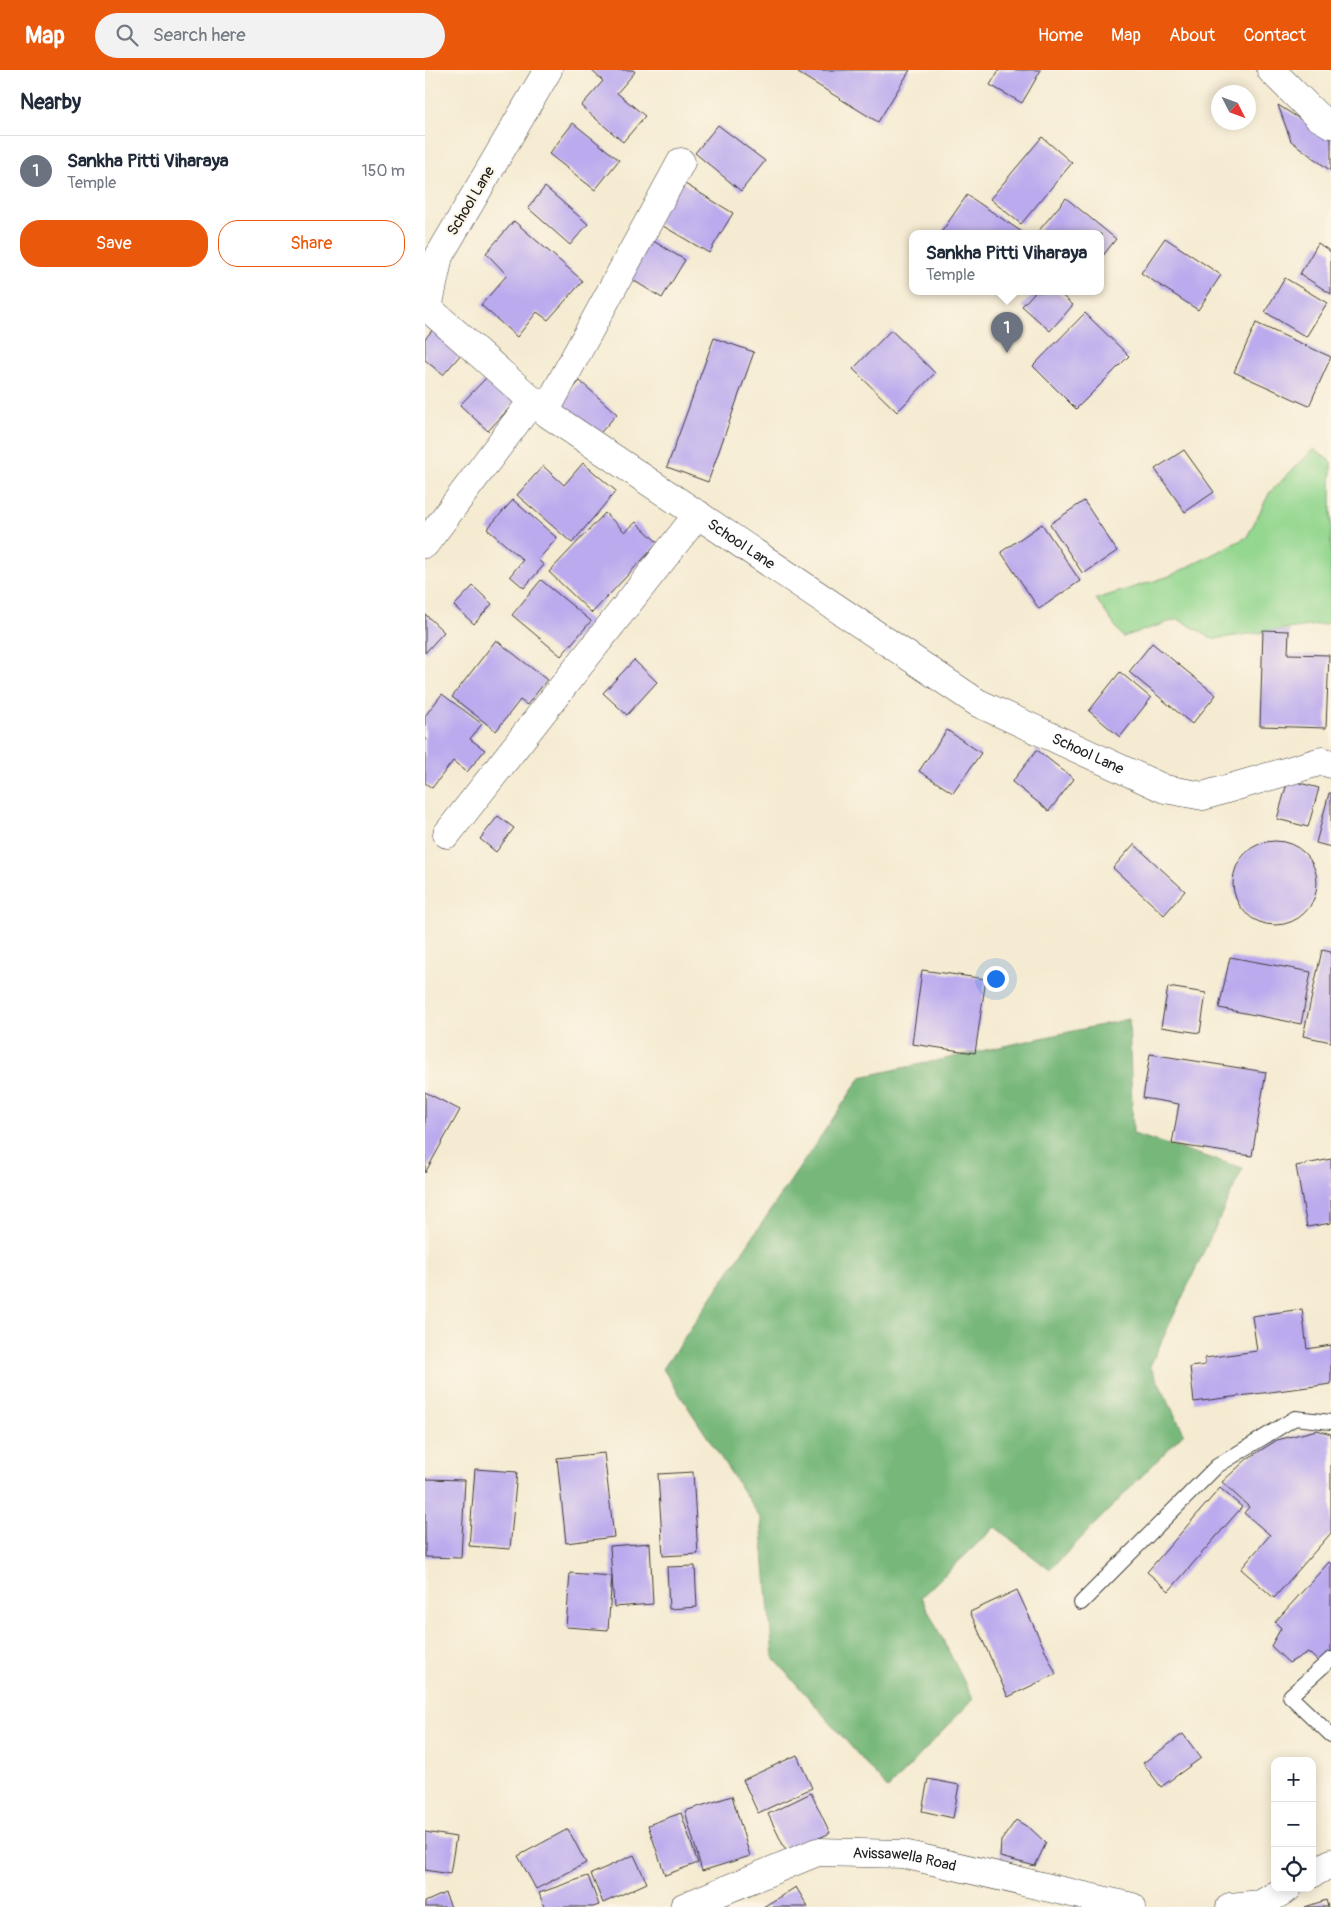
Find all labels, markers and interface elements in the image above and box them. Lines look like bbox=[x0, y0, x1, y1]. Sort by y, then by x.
search box bbox=[95, 13, 445, 58]
text: Map bbox=[25, 21, 65, 50]
icon: search bbox=[113, 21, 141, 49]
text: Search here bbox=[153, 23, 246, 47]
text: Home bbox=[1038, 24, 1083, 47]
text: Map bbox=[1111, 24, 1141, 47]
text: About bbox=[1169, 24, 1215, 47]
text: Contact bbox=[1243, 24, 1306, 47]
north arrow bbox=[1211, 85, 1256, 130]
text: Nearby bbox=[20, 89, 81, 116]
text: Sankha Pitti Viharaya bbox=[67, 149, 229, 173]
text: 1 bbox=[33, 161, 39, 181]
text: 150 m bbox=[361, 161, 405, 181]
street label: School Lane bbox=[443, 163, 499, 239]
text: Temple bbox=[67, 173, 116, 193]
button: Save bbox=[20, 220, 208, 267]
button: Share bbox=[218, 220, 405, 267]
popup bbox=[909, 230, 1104, 295]
text: Sankha Pitti Viharaya bbox=[926, 241, 1087, 265]
text: Temple bbox=[926, 265, 975, 285]
pin: 1 bbox=[991, 312, 1023, 353]
street label: School Lane bbox=[704, 515, 779, 574]
street label: School Lane bbox=[1049, 729, 1128, 779]
your location bbox=[983, 966, 1009, 992]
map controls bbox=[1271, 1757, 1316, 1892]
button: + bbox=[1271, 1757, 1316, 1802]
button: − bbox=[1271, 1802, 1316, 1847]
street label: Avissawella Road bbox=[852, 1843, 958, 1876]
button: locate bbox=[1271, 1847, 1316, 1892]

